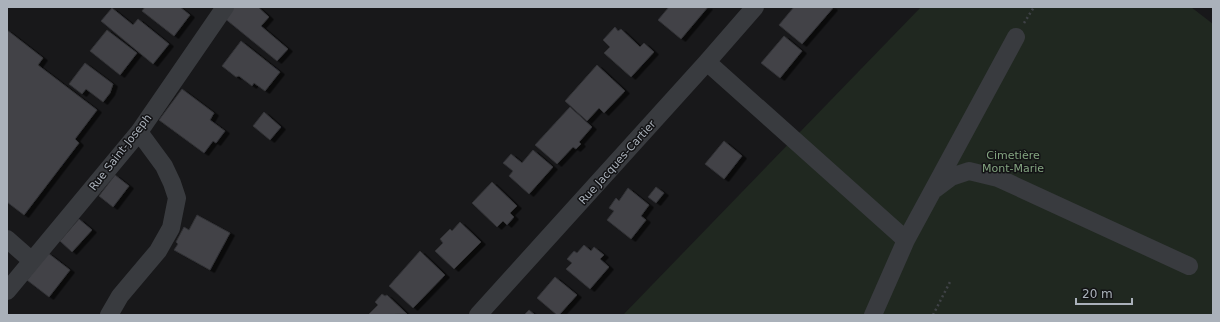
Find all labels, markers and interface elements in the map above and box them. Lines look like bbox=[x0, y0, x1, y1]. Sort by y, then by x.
street label: Rue Saint-Joseph bbox=[86, 111, 154, 193]
street label: Rue Jacques-Cartier bbox=[576, 117, 659, 207]
park label: Cimetière Mont-Marie bbox=[982, 149, 1044, 175]
scale bar bbox=[1076, 280, 1132, 306]
text: 20 m bbox=[1082, 287, 1113, 301]

